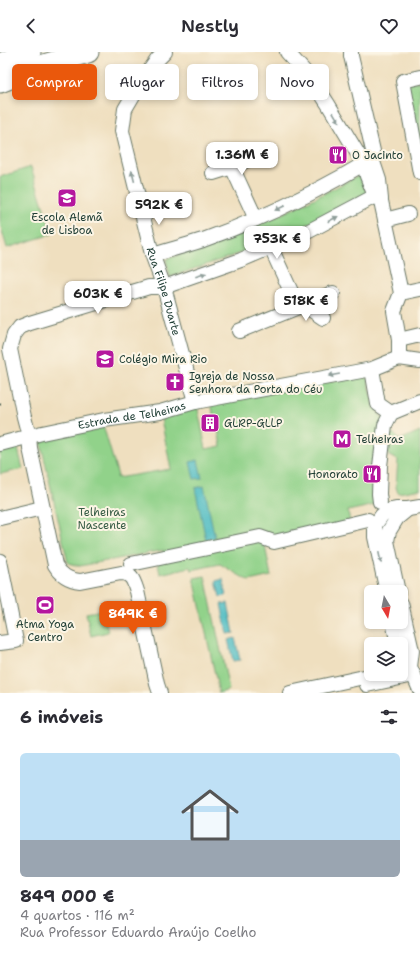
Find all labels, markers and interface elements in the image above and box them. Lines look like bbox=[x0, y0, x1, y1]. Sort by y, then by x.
text: Nestly bbox=[181, 14, 239, 38]
icon: back bbox=[20, 15, 42, 37]
icon: heart bbox=[378, 15, 400, 37]
chip: Comprar bbox=[12, 64, 97, 100]
chip: Alugar bbox=[105, 64, 179, 100]
chip: Filtros bbox=[187, 64, 258, 100]
chip: Novo bbox=[266, 64, 329, 100]
one-way arrow bbox=[332, 111, 339, 123]
pin: 1.36M € bbox=[205, 142, 279, 176]
restaurant icon: O Jacinto bbox=[327, 144, 349, 166]
text: 1.36M € bbox=[215, 146, 269, 163]
place label: O Jacinto bbox=[352, 148, 403, 163]
one-way arrow bbox=[129, 170, 135, 182]
school or university icon: Escola Alemã de Lisboa bbox=[56, 187, 78, 209]
pin: 592K € bbox=[126, 192, 192, 226]
text: 592K € bbox=[135, 196, 183, 213]
one-way arrow bbox=[274, 205, 286, 211]
place label: Escola Alemã de Lisboa bbox=[31, 210, 103, 238]
one-way arrow bbox=[327, 216, 339, 222]
pin: 753K € bbox=[244, 226, 310, 260]
text: 753K € bbox=[253, 230, 301, 247]
street label: Rua Filipe Duarte bbox=[143, 246, 184, 337]
one-way arrow bbox=[195, 272, 207, 278]
pin: 603K € bbox=[65, 281, 131, 315]
text: 603K € bbox=[73, 285, 123, 302]
pin: 518K € bbox=[273, 288, 339, 322]
text: 518K € bbox=[283, 292, 329, 309]
school or university icon: Colégio Mira Rio bbox=[94, 348, 116, 370]
place label: Colégio Mira Rio bbox=[119, 352, 207, 367]
place label: Igreja de Nossa Senhora da Porta do Céu bbox=[189, 369, 322, 397]
church icon: Igreja de Nossa Senhora da Porta do Céu bbox=[164, 371, 186, 393]
one-way arrow bbox=[328, 373, 340, 379]
street label: Estrada de Telheiras bbox=[77, 398, 188, 433]
building icon: GLRP-GLLP bbox=[199, 412, 221, 434]
place label: GLRP-GLLP bbox=[224, 416, 283, 431]
metro station icon: Telheiras bbox=[331, 428, 353, 450]
place label: Telheiras bbox=[356, 432, 403, 447]
restaurant icon: Honorato bbox=[361, 463, 383, 485]
place label: Honorato bbox=[308, 467, 358, 482]
park label: Telheiras Nascente bbox=[77, 505, 127, 533]
one-way arrow bbox=[377, 552, 383, 564]
north arrow bbox=[364, 585, 408, 629]
map controls bbox=[364, 585, 408, 681]
sports icon: Atma Yoga Centro bbox=[34, 594, 56, 616]
pin: 849K € bbox=[100, 601, 166, 635]
text: 849K € bbox=[108, 605, 158, 622]
place label: Atma Yoga Centro bbox=[16, 617, 74, 645]
button: layers bbox=[364, 637, 408, 681]
text: 6 imóveis bbox=[20, 706, 103, 728]
icon: filters bbox=[378, 706, 400, 728]
icon: home bbox=[174, 779, 246, 851]
text: 849 000 € bbox=[20, 885, 114, 907]
text: 4 quartos · 116 m² bbox=[20, 907, 135, 924]
text: Rua Professor Eduardo Araújo Coelho bbox=[20, 924, 256, 941]

